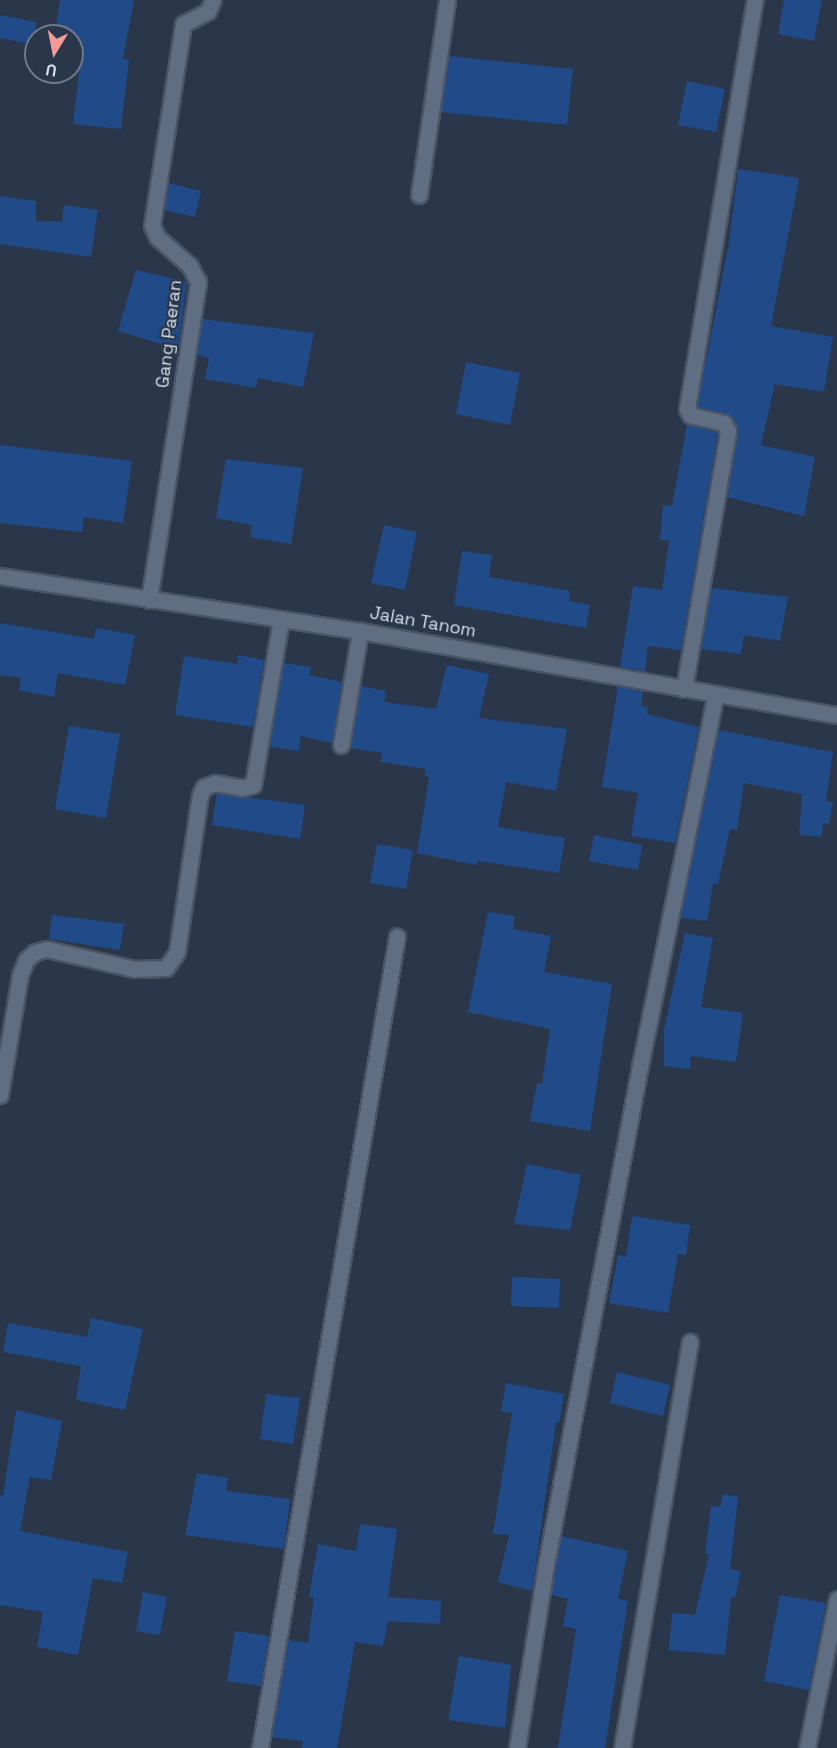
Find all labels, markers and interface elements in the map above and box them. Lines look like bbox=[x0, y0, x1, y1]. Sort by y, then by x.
north arrow bbox=[24, 24, 84, 84]
text: U bbox=[44, 59, 58, 82]
street label: Gang Paeran bbox=[152, 279, 186, 389]
street label: Jalan Tanom bbox=[368, 602, 478, 642]

